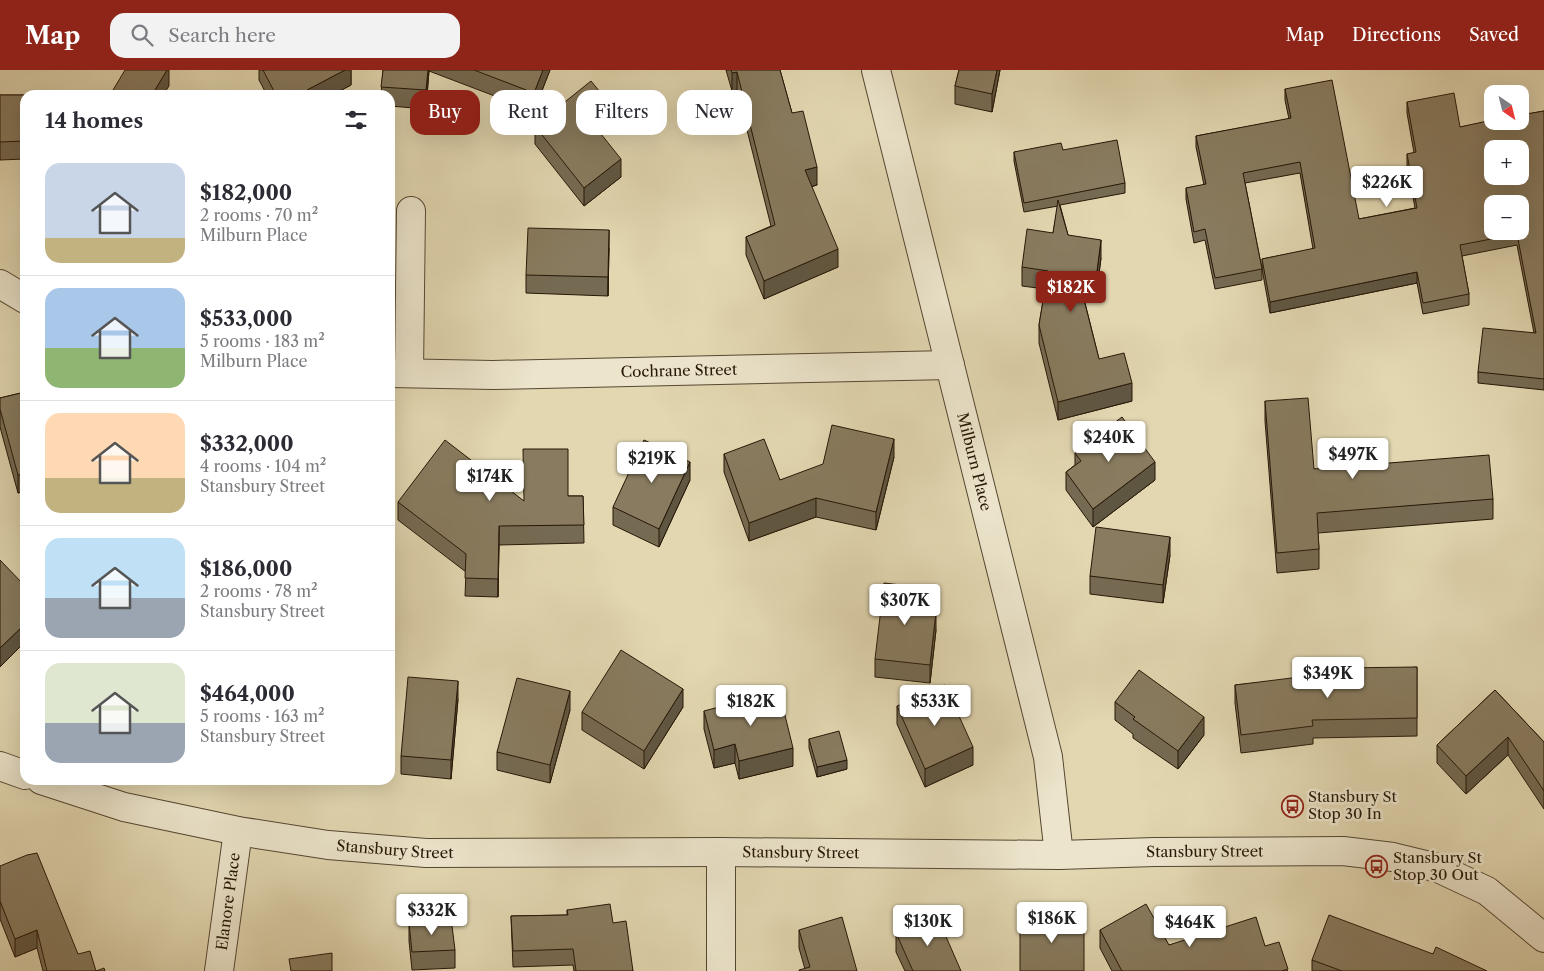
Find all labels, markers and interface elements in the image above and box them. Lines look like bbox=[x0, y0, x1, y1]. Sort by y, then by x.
search box bbox=[110, 13, 460, 58]
text: Map bbox=[25, 21, 80, 50]
icon: search bbox=[128, 21, 156, 49]
text: Search here bbox=[168, 24, 276, 47]
text: Map bbox=[1285, 24, 1324, 46]
text: Directions bbox=[1352, 24, 1441, 46]
text: Saved bbox=[1469, 24, 1519, 46]
north arrow bbox=[1484, 85, 1529, 130]
map controls bbox=[1484, 85, 1529, 240]
chip: Buy bbox=[410, 90, 480, 135]
chip: Rent bbox=[490, 90, 566, 135]
chip: Filters bbox=[576, 90, 667, 135]
chip: New bbox=[677, 90, 752, 135]
icon: filters bbox=[342, 106, 370, 134]
text: 14 homes bbox=[45, 108, 143, 133]
button: + bbox=[1484, 140, 1529, 185]
pin: $226K bbox=[1352, 166, 1422, 208]
text: $226K bbox=[1362, 172, 1412, 192]
text: $182,000 bbox=[200, 180, 292, 205]
icon: home bbox=[85, 183, 145, 243]
button: − bbox=[1484, 195, 1529, 240]
text: 2 rooms · 70 m² bbox=[200, 205, 318, 225]
text: Milburn Place bbox=[200, 225, 307, 245]
pin: $182K bbox=[1036, 270, 1106, 313]
text: $182K bbox=[1047, 277, 1095, 297]
text: $533,000 bbox=[200, 306, 293, 331]
icon: home bbox=[85, 308, 145, 368]
text: 5 rooms · 183 m² bbox=[200, 331, 325, 351]
text: Milburn Place bbox=[200, 351, 307, 371]
street label: Cochrane Street bbox=[620, 360, 738, 381]
street label: Milburn Place bbox=[953, 411, 996, 513]
pin: $240K bbox=[1074, 420, 1144, 463]
text: $240K bbox=[1084, 427, 1134, 447]
text: $332,000 bbox=[200, 431, 294, 456]
icon: home bbox=[85, 433, 145, 493]
pin: $497K bbox=[1318, 438, 1388, 480]
pin: $219K bbox=[617, 442, 687, 484]
text: $497K bbox=[1328, 444, 1378, 464]
text: $219K bbox=[628, 448, 676, 468]
text: 4 rooms · 104 m² bbox=[200, 456, 326, 476]
pin: $174K bbox=[455, 460, 525, 502]
text: $174K bbox=[467, 466, 513, 486]
text: Stansbury Street bbox=[200, 476, 325, 496]
text: $186,000 bbox=[200, 556, 292, 581]
icon: home bbox=[85, 558, 145, 618]
text: 2 rooms · 78 m² bbox=[200, 581, 318, 601]
pin: $307K bbox=[870, 584, 940, 626]
text: $307K bbox=[880, 590, 930, 610]
text: Stansbury Street bbox=[200, 601, 325, 621]
pin: $349K bbox=[1293, 656, 1363, 699]
text: $349K bbox=[1303, 663, 1353, 683]
text: $464,000 bbox=[200, 681, 295, 706]
icon: home bbox=[85, 683, 145, 743]
pin: $182K bbox=[716, 684, 786, 727]
pin: $533K bbox=[900, 684, 970, 727]
text: $182K bbox=[727, 691, 775, 711]
text: $533K bbox=[911, 691, 959, 711]
text: 5 rooms · 163 m² bbox=[200, 706, 325, 726]
text: Stansbury Street bbox=[200, 726, 325, 746]
place label: Stansbury St Stop 30 In bbox=[1308, 787, 1398, 823]
bus stop icon: Stansbury St Stop 30 In bbox=[1280, 794, 1304, 818]
street label: Stansbury Street bbox=[336, 836, 454, 862]
street label: Stansbury Street bbox=[1146, 841, 1264, 861]
street label: Stansbury Street bbox=[742, 842, 860, 862]
place label: Stansbury St Stop 30 Out bbox=[1393, 848, 1483, 884]
street label: Elanore Place bbox=[212, 852, 244, 952]
bus stop icon: Stansbury St Stop 30 Out bbox=[1365, 855, 1389, 879]
pin: $332K bbox=[397, 894, 467, 936]
text: $332K bbox=[407, 900, 457, 920]
pin: $186K bbox=[1017, 902, 1087, 944]
pin: $130K bbox=[893, 904, 963, 947]
pin: $464K bbox=[1155, 906, 1225, 948]
text: $186K bbox=[1028, 908, 1076, 928]
text: $130K bbox=[904, 911, 952, 931]
text: $464K bbox=[1165, 912, 1215, 932]

